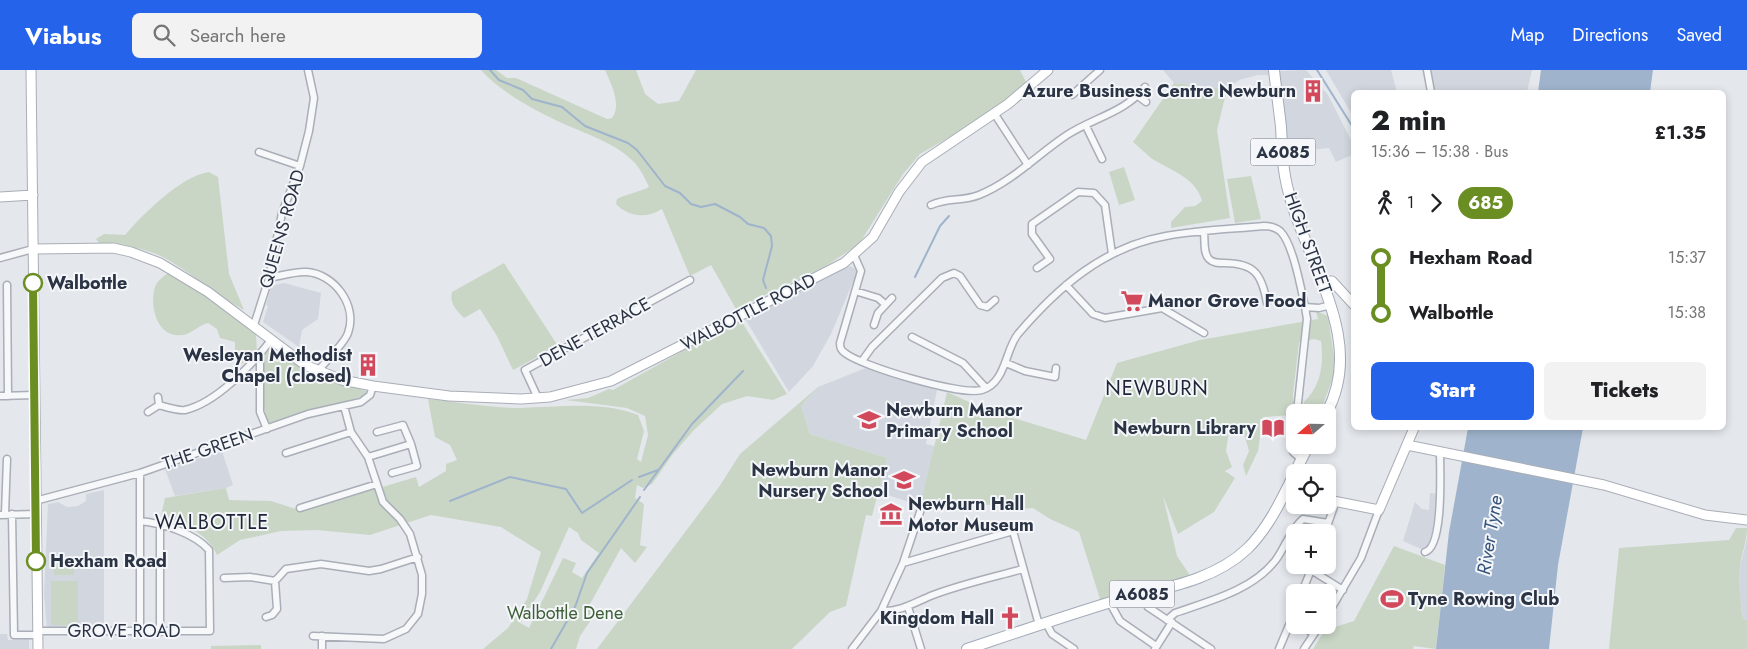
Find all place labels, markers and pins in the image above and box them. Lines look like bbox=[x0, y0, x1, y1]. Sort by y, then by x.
place label: Azure Business Centre Newburn bbox=[1021, 78, 1296, 104]
building icon: Azure Business Centre Newburn bbox=[1300, 78, 1326, 104]
place label: Walbottle bbox=[47, 270, 127, 296]
marker: Walbottle bbox=[23, 273, 43, 293]
supermarket icon: Manor Grove Food bbox=[1119, 288, 1145, 314]
place label: Manor Grove Food bbox=[1148, 288, 1306, 314]
place label: Wesleyan Methodist Chapel (closed) bbox=[183, 342, 352, 389]
building icon: Wesleyan Methodist Chapel (closed) bbox=[355, 352, 381, 378]
place label: Newburn Manor Primary School bbox=[886, 397, 1023, 444]
school or university icon: Newburn Manor Primary School bbox=[856, 407, 882, 433]
place label: Newburn Library bbox=[1113, 415, 1257, 441]
library icon: Newburn Library bbox=[1260, 415, 1286, 441]
place label: Newburn Manor Nursery School bbox=[751, 457, 889, 504]
school or university icon: Newburn Manor Nursery School bbox=[891, 467, 917, 493]
place label: Newburn Hall Motor Museum bbox=[908, 491, 1034, 538]
museum icon: Newburn Hall Motor Museum bbox=[878, 501, 904, 527]
place label: Hexham Road bbox=[50, 548, 167, 574]
marker: Hexham Road bbox=[26, 551, 46, 571]
sports icon: Tyne Rowing Club bbox=[1379, 586, 1405, 612]
place label: Tyne Rowing Club bbox=[1408, 586, 1559, 612]
place label: Kingdom Hall bbox=[880, 605, 994, 631]
church icon: Kingdom Hall bbox=[997, 605, 1023, 631]

